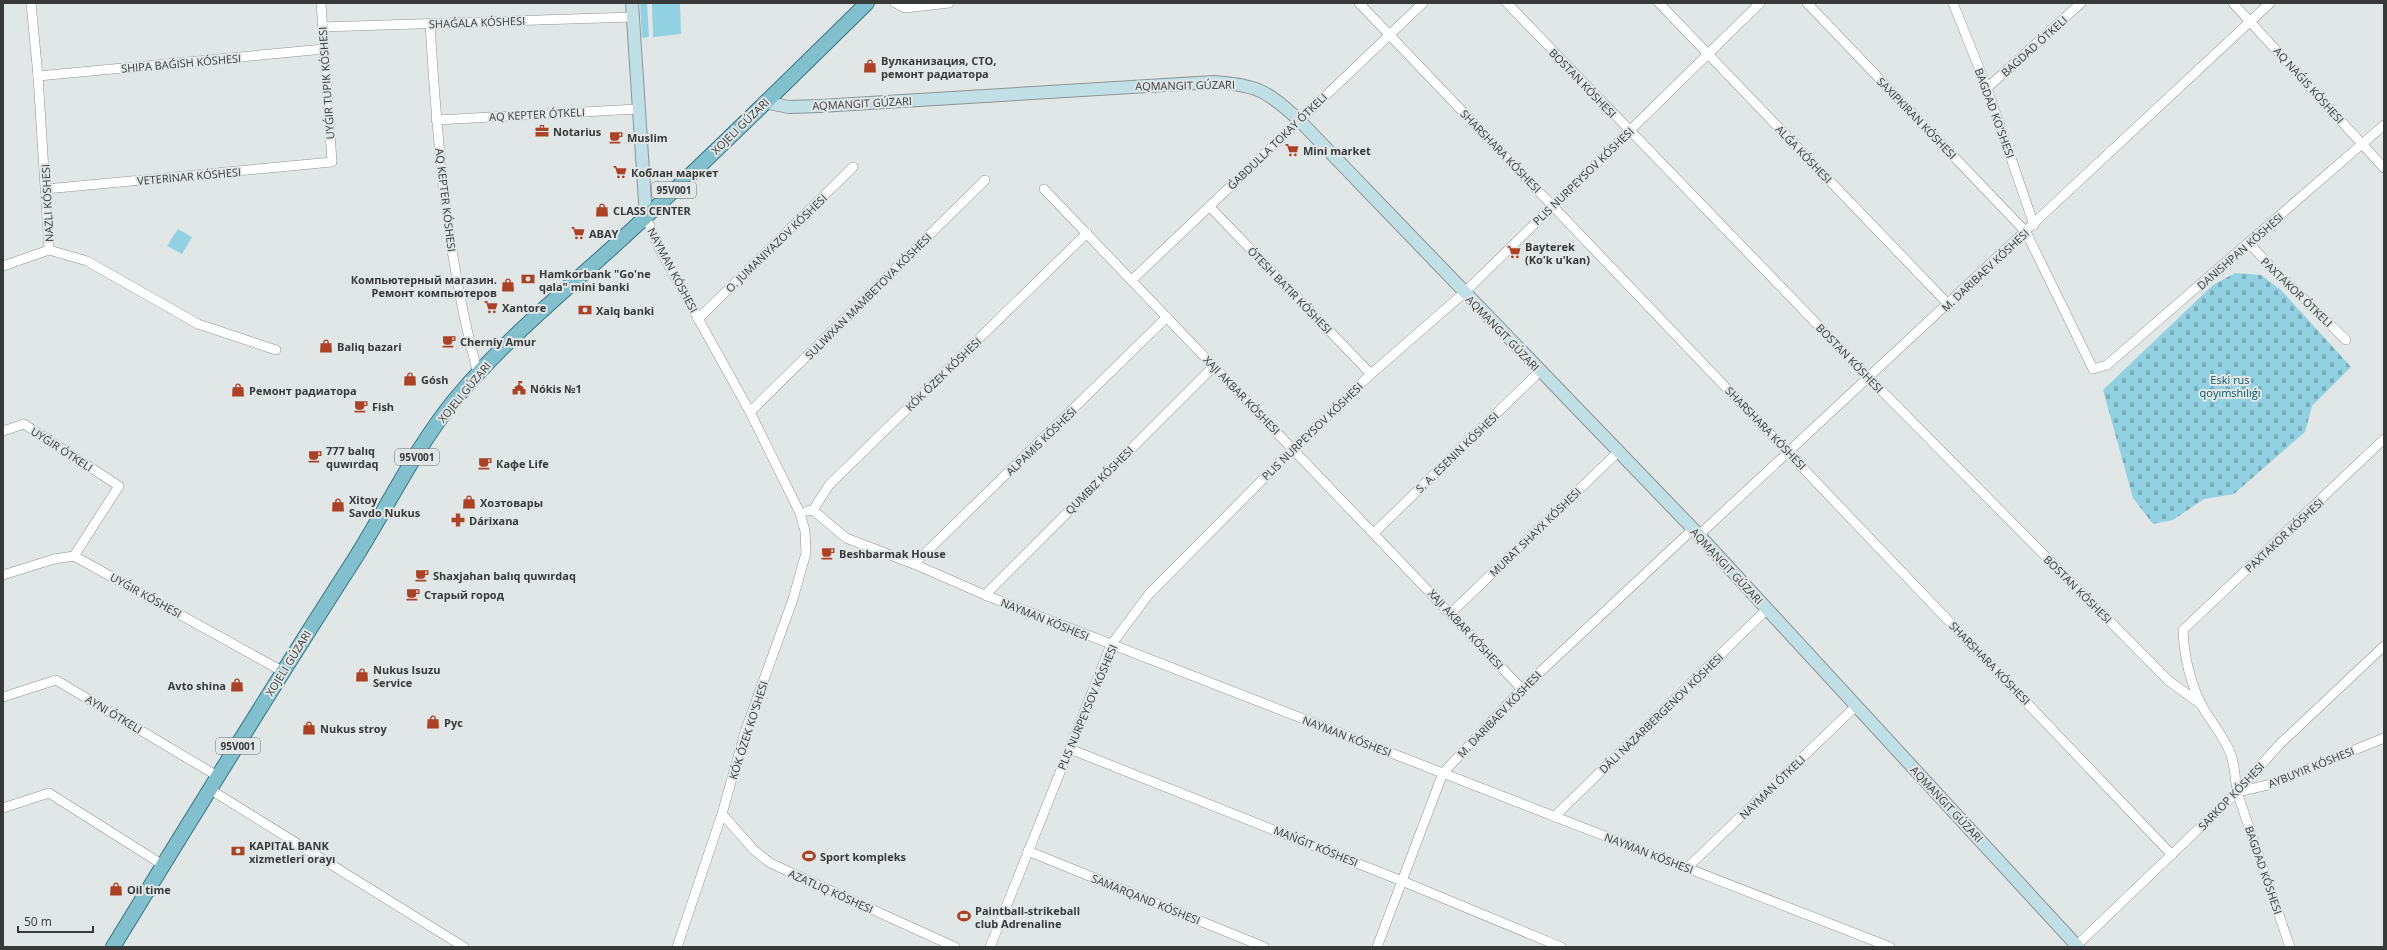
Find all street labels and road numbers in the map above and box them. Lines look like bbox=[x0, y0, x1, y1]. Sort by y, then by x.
street label: BAGDAD ÓTKELI bbox=[1998, 12, 2070, 80]
street label: SHAǴALA KÓSHESI bbox=[429, 13, 525, 31]
street label: UYǴIR TUPIK KÓSHESI bbox=[315, 26, 337, 140]
street label: AQ NAǴIS KÓSHESI bbox=[2271, 43, 2347, 127]
street label: BOSTAN KÓSHESI bbox=[1546, 45, 1620, 121]
street label: SHIPA BAǴISH KÓSHESI bbox=[120, 50, 242, 76]
street label: BAGDAD KO'SHESI bbox=[1972, 66, 2018, 160]
street label: SAXIPKIRAN KÓSHESI bbox=[1874, 74, 1960, 162]
street label: AQMANGIT GÚZARI bbox=[1135, 77, 1235, 93]
street label: ǴABDULLA TOKAY ÓTKELI bbox=[1224, 89, 1330, 193]
street label: AQMANGIT GÚZARI bbox=[812, 93, 912, 113]
street label: XOJELI GÚZARI bbox=[708, 95, 772, 157]
street label: AQ KEPTER ÓTKELI bbox=[489, 104, 585, 124]
street label: SHARSHARA KÓSHESI bbox=[1457, 106, 1545, 196]
street label: ALǴA KÓSHESI bbox=[1772, 122, 1836, 186]
street label: PLIS NURPEYSOV KÓSHESI bbox=[1529, 124, 1637, 228]
street label: AQ KEPTER KÓSHESI bbox=[432, 147, 460, 253]
street label: NAZLI KÓSHESI bbox=[37, 164, 57, 242]
street label: VETERINAR KÓSHESI bbox=[136, 164, 242, 188]
road number: 95V001 bbox=[652, 182, 696, 198]
street label: O. JUMANIYAZOV KÓSHESI bbox=[722, 191, 830, 295]
street label: DANISHPAN KÓSHESI bbox=[2194, 209, 2286, 293]
street label: NAYMAN KÓSHESI bbox=[644, 225, 702, 315]
street label: M. DARIBAEV KÓSHESI bbox=[1938, 225, 2032, 315]
street label: SULIWXAN MAMBETOVA KÓSHESI bbox=[802, 230, 934, 362]
street label: ÓTESH BATIR KÓSHESI bbox=[1245, 243, 1335, 337]
street label: PAXTAKOR ÓTKELI bbox=[2258, 254, 2336, 330]
street label: AQMANGIT GÚZARI bbox=[1463, 292, 1543, 374]
street label: BOSTAN KÓSHESI bbox=[1813, 320, 1887, 396]
street label: KÓK ÓZEK KÓSHESI bbox=[902, 334, 984, 414]
street label: XAJI AKBAR KÓSHESI bbox=[1200, 352, 1284, 438]
street label: XOJELI GÚZARI bbox=[434, 359, 494, 425]
street label: PLIS NURPEYSOV KÓSHESI bbox=[1258, 379, 1366, 483]
street label: SHARSHARA KÓSHESI bbox=[1722, 383, 1810, 473]
street label: ALPAMIS KÓSHESI bbox=[1002, 403, 1080, 479]
street label: S. A. ESENIN KÓSHESI bbox=[1412, 408, 1502, 496]
street label: UYǴIR ÓTKELI bbox=[28, 423, 96, 475]
street label: QUMBIZ KÓSHESI bbox=[1062, 443, 1136, 517]
road number: 95V001 bbox=[395, 449, 439, 465]
street label: MURAT SHAYX KÓSHESI bbox=[1486, 484, 1584, 580]
street label: PAXTAKOR KÓSHESI bbox=[2241, 495, 2327, 575]
street label: AQMANGIT GÚZARI bbox=[1687, 524, 1767, 608]
street label: BOSTAN KÓSHESI bbox=[2041, 552, 2115, 626]
street label: UYǴIR KÓSHESI bbox=[108, 569, 184, 621]
street label: XAJI AKBAR KÓSHESI bbox=[1425, 586, 1507, 672]
street label: NAYMAN KÓSHESI bbox=[999, 594, 1091, 644]
street label: SHARSHARA KÓSHESI bbox=[1946, 618, 2034, 708]
street label: XOJELI GÚZARI bbox=[262, 627, 314, 699]
street label: PLIS NURPEYSOV KÓSHESI bbox=[1054, 642, 1120, 772]
street label: DÁLI NAZARBERGENOV KÓSHESI bbox=[1596, 650, 1726, 776]
street label: M. DARIBAEV KÓSHESI bbox=[1454, 668, 1544, 760]
street label: KÓK ÓZEK KO'SHESI bbox=[725, 679, 771, 781]
street label: AYNI ÓTKELI bbox=[83, 691, 145, 737]
street label: NAYMAN KÓSHESI bbox=[1300, 712, 1394, 760]
road number: 95V001 bbox=[216, 738, 260, 754]
street label: AYBUYIR KÓSHESI bbox=[2266, 743, 2356, 791]
street label: NAYMAN ÓTKELI bbox=[1736, 752, 1808, 822]
street label: SARKOP KÓSHESI bbox=[2195, 759, 2267, 833]
street label: AQMANGIT GÚZARI bbox=[1907, 762, 1987, 846]
street label: MAŃǴIT KÓSHESI bbox=[1272, 822, 1360, 870]
street label: BAGDAD KÓSHESI bbox=[2242, 824, 2286, 916]
street label: NAYMAN KÓSHESI bbox=[1602, 829, 1696, 877]
street label: AZATLIQ KÓSHESI bbox=[786, 866, 876, 916]
street label: SAMARQAND KÓSHESI bbox=[1089, 870, 1203, 928]

